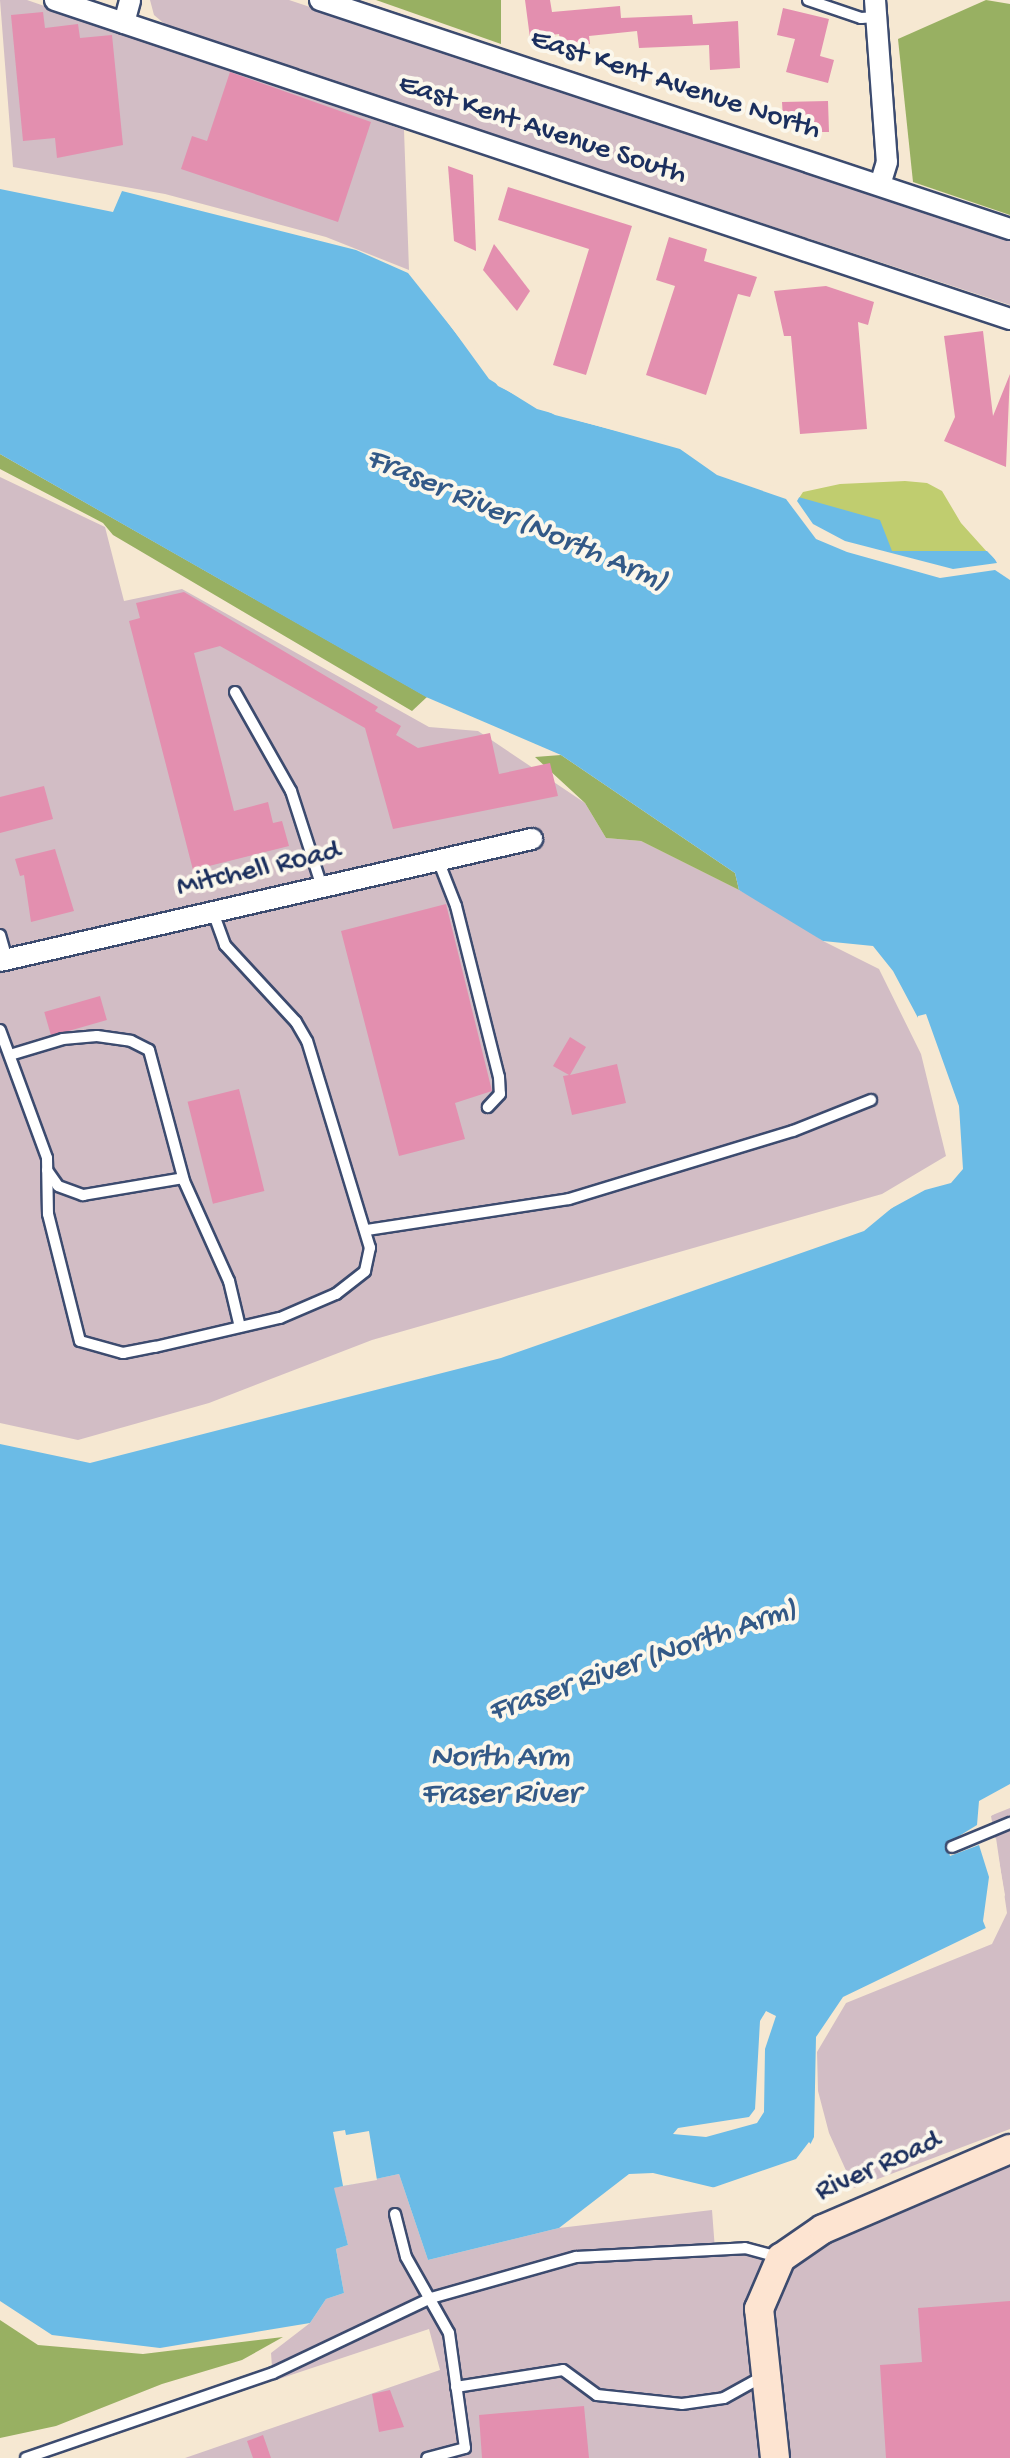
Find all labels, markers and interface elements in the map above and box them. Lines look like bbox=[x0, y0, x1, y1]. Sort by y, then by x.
street label: East Kent Avenue North bbox=[525, 22, 825, 150]
street label: East Kent Avenue South bbox=[393, 67, 691, 195]
water label: Fraser River (North Arm) bbox=[360, 440, 672, 602]
street label: Mitchell Road bbox=[173, 835, 345, 907]
water label: Fraser River (North Arm) bbox=[484, 1591, 802, 1733]
water label: North Arm Fraser River bbox=[421, 1740, 579, 1815]
street label: River Road bbox=[810, 2124, 948, 2212]

